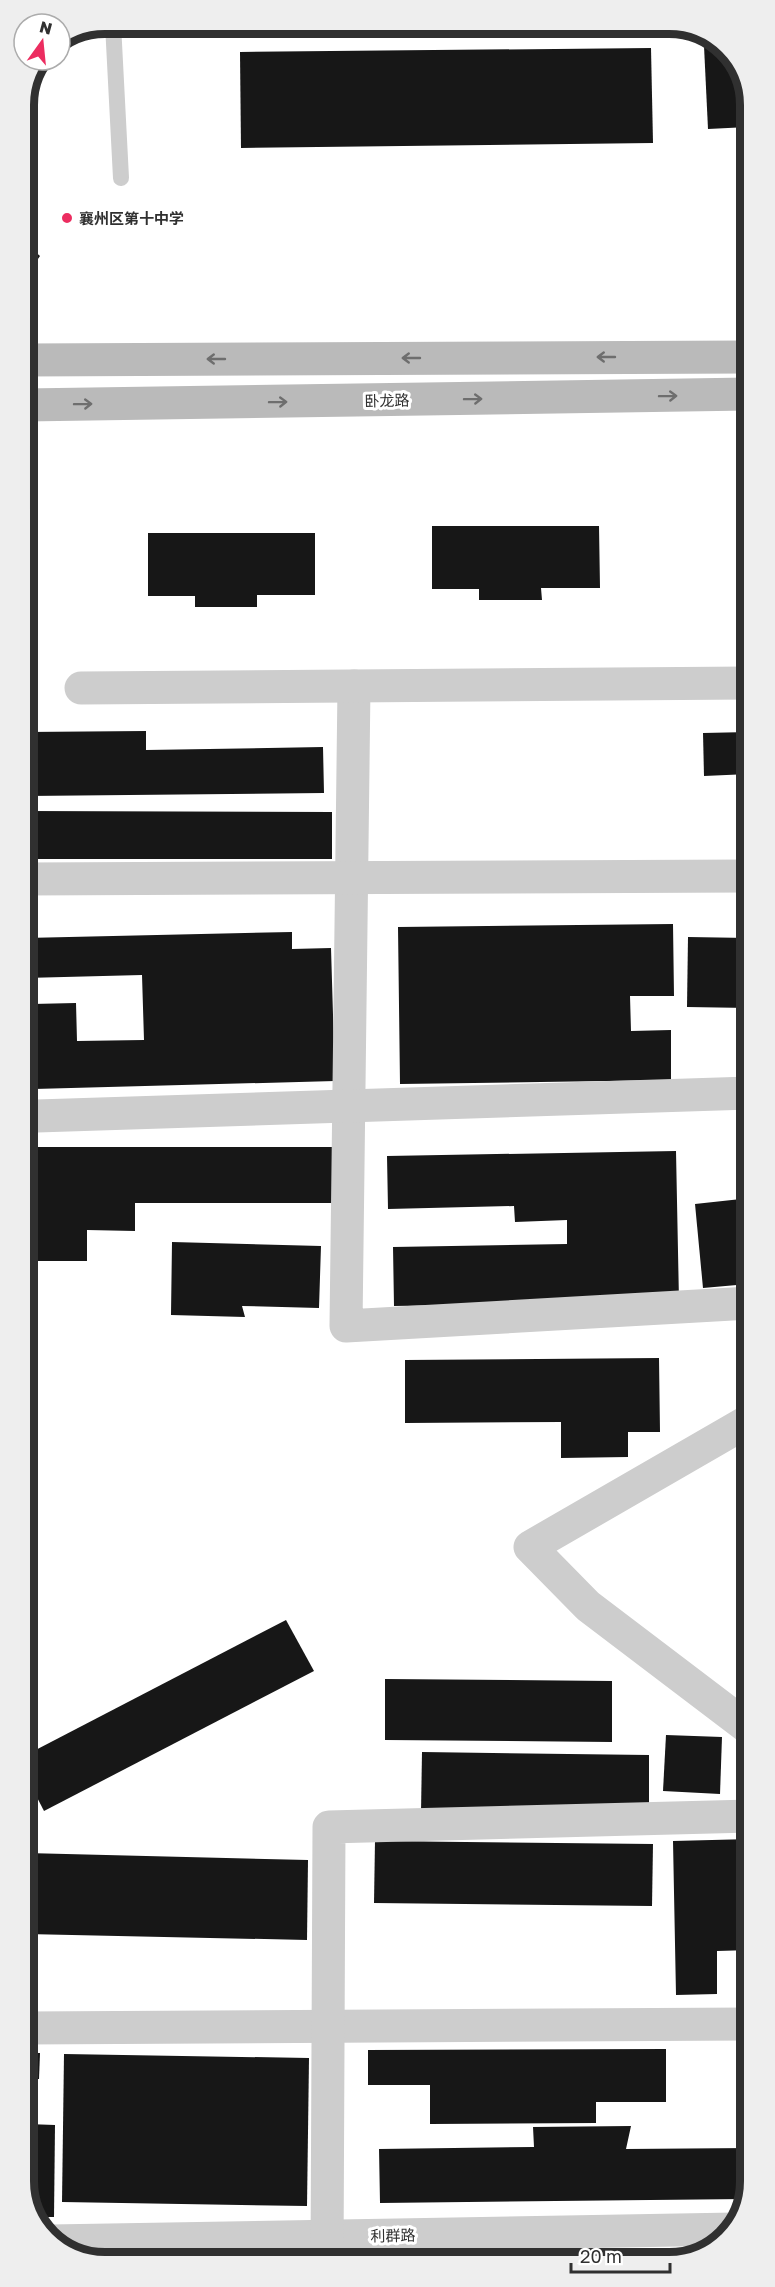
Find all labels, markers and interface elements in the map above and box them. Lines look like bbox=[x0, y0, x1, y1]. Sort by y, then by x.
north arrow bbox=[12, 12, 72, 72]
text: N bbox=[37, 16, 54, 39]
place label: 襄州区第十中学 bbox=[79, 209, 184, 227]
marker: 襄州区第十中学 bbox=[60, 211, 74, 225]
one-way arrow bbox=[597, 351, 617, 363]
one-way arrow bbox=[402, 352, 422, 364]
one-way arrow bbox=[207, 353, 227, 365]
one-way arrow bbox=[657, 390, 677, 401]
street label: 卧龙路 bbox=[364, 391, 410, 409]
one-way arrow bbox=[462, 393, 482, 404]
one-way arrow bbox=[267, 396, 287, 407]
one-way arrow bbox=[73, 399, 93, 410]
street label: 利群路 bbox=[370, 2226, 416, 2244]
scale bar bbox=[571, 2236, 670, 2274]
text: 20 m bbox=[580, 2245, 622, 2267]

